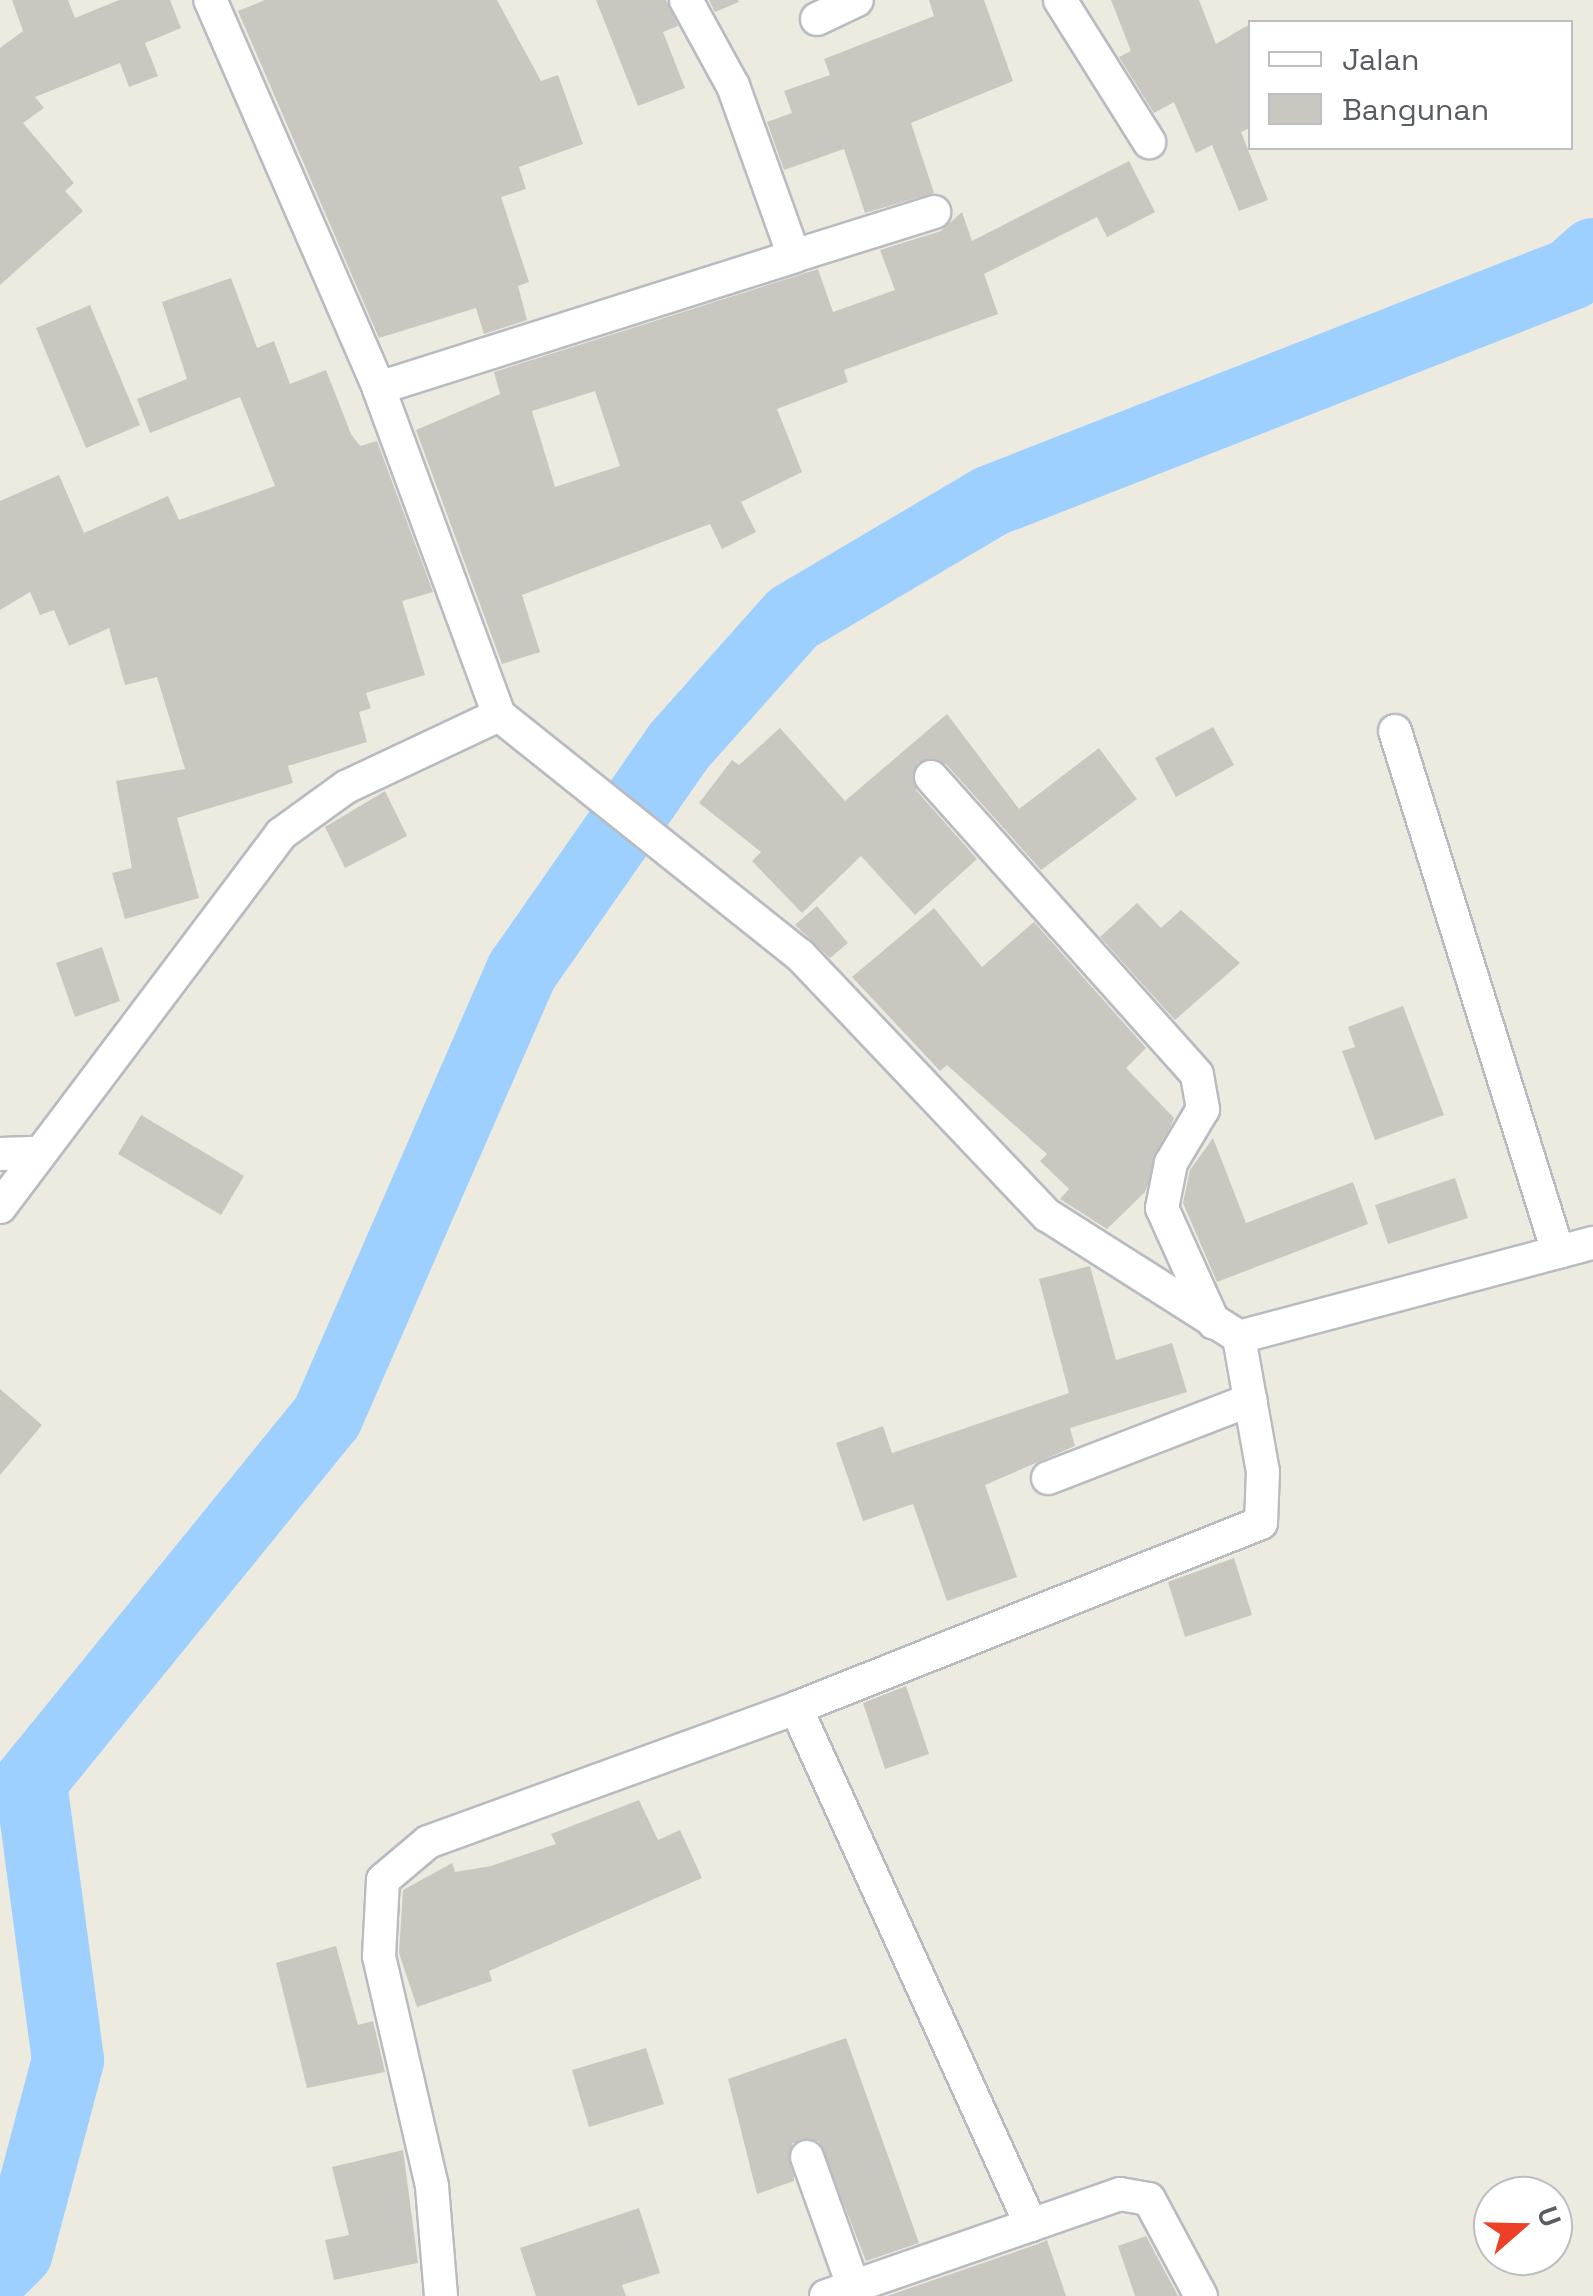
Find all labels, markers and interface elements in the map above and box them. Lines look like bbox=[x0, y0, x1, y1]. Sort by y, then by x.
legend bbox=[1248, 20, 1573, 150]
text: Jalan bbox=[1342, 40, 1419, 79]
text: Bangunan bbox=[1342, 90, 1489, 129]
north arrow bbox=[1473, 2176, 1573, 2276]
text: U bbox=[1529, 2201, 1569, 2231]

